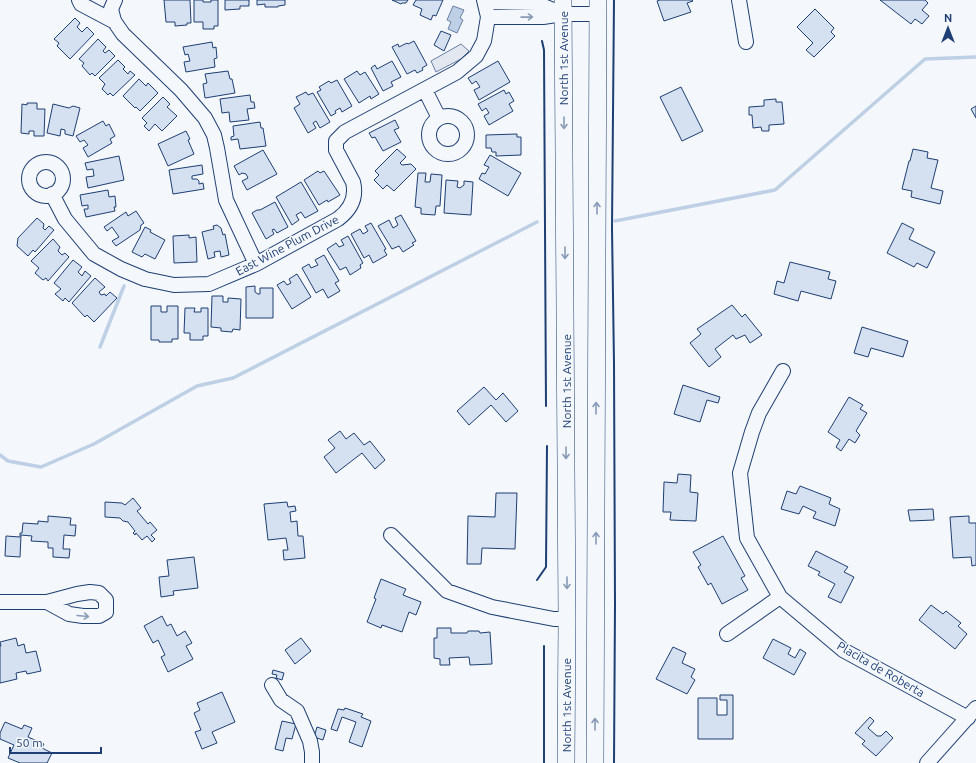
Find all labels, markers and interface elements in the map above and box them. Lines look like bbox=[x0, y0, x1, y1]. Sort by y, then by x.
north arrow bbox=[928, 8, 968, 48]
street label: North 1st Avenue bbox=[557, 11, 570, 105]
text: N bbox=[944, 12, 952, 24]
one-way arrow bbox=[520, 13, 533, 21]
one-way arrow bbox=[560, 116, 568, 129]
one-way arrow bbox=[593, 202, 601, 215]
street label: East Wine Plum Drive bbox=[233, 212, 341, 278]
one-way arrow bbox=[561, 246, 569, 259]
street label: North 1st Avenue bbox=[560, 334, 573, 428]
one-way arrow bbox=[592, 402, 600, 415]
one-way arrow bbox=[562, 446, 570, 459]
one-way arrow bbox=[592, 532, 600, 545]
one-way arrow bbox=[563, 576, 571, 589]
one-way arrow bbox=[76, 612, 89, 619]
street label: Placita de Roberta bbox=[835, 639, 927, 699]
street label: North 1st Avenue bbox=[560, 658, 573, 752]
one-way arrow bbox=[591, 718, 599, 731]
scale bar bbox=[10, 729, 101, 755]
text: 50 m bbox=[16, 736, 43, 749]

